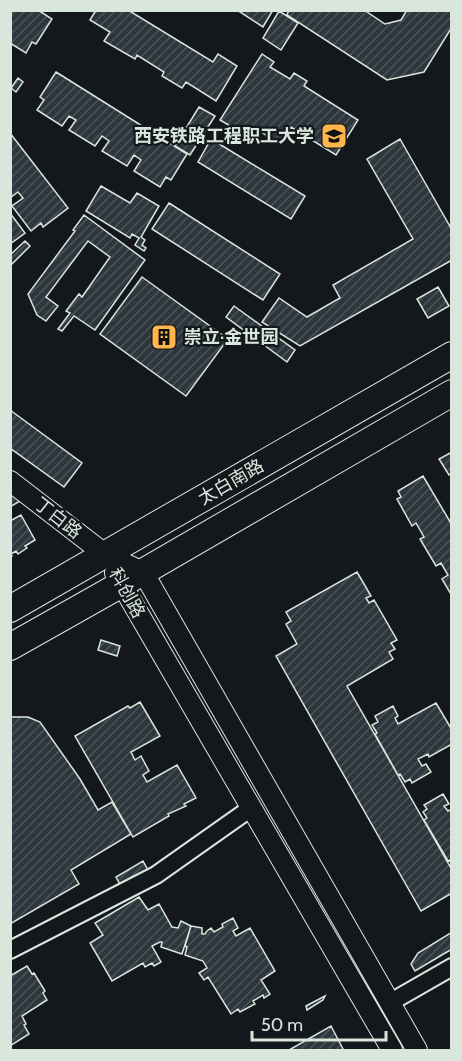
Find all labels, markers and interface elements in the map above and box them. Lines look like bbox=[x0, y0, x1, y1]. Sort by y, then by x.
school or university icon: 西安铁路工程职工大学 bbox=[319, 121, 349, 151]
place label: 西安铁路工程职工大学 bbox=[134, 125, 314, 147]
building icon: 崇立·金世园 bbox=[149, 322, 179, 352]
place label: 崇立·金世园 bbox=[184, 326, 278, 348]
street label: 太白南路 bbox=[194, 454, 268, 510]
street label: 丁白路 bbox=[30, 493, 86, 543]
street label: 科创路 bbox=[104, 564, 150, 622]
scale bar bbox=[252, 1004, 386, 1042]
text: 50 m bbox=[261, 1014, 303, 1036]

